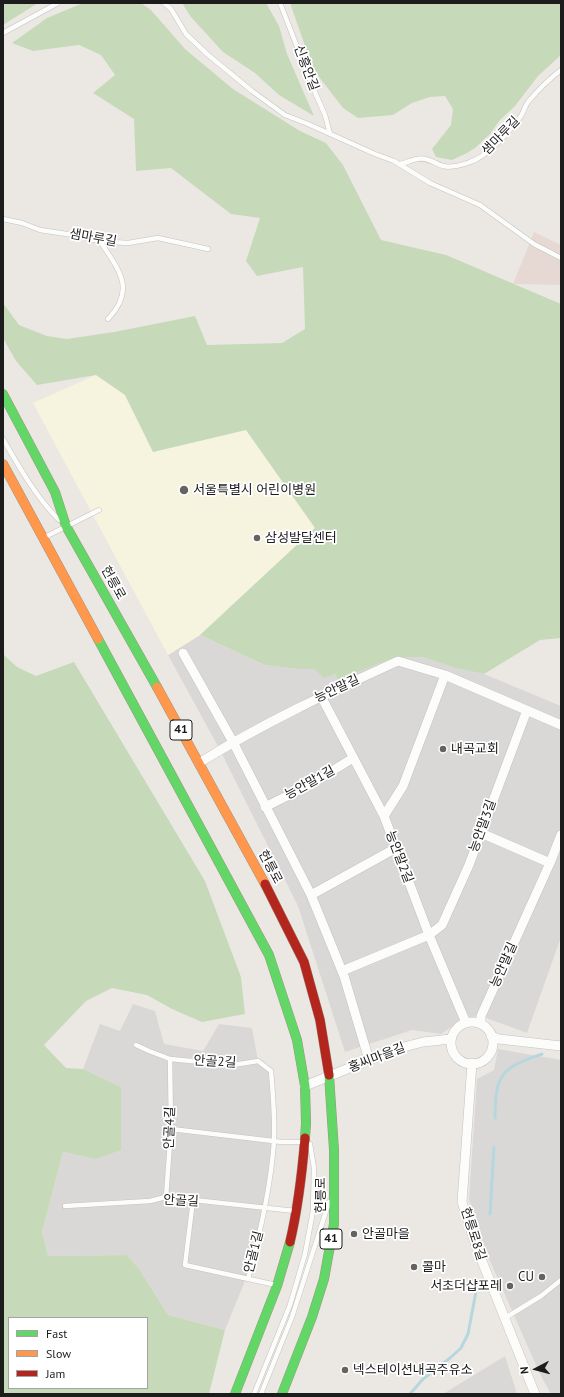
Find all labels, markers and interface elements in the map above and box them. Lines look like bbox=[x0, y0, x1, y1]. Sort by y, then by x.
street label: 신흥안길 bbox=[290, 43, 322, 93]
street label: 샘마루길 bbox=[479, 113, 523, 159]
street label: 샘마루길 bbox=[68, 226, 118, 250]
place label: 서울특별시 어린이병원 bbox=[193, 482, 316, 498]
marker: 서울특별시 어린이병원 bbox=[178, 484, 190, 496]
place label: 삼성발달센터 bbox=[265, 530, 337, 546]
marker: 삼성발달센터 bbox=[252, 533, 262, 543]
street label: 헌릉로 bbox=[97, 564, 129, 602]
street label: 능안말길 bbox=[312, 672, 362, 706]
road number: 41 bbox=[170, 720, 192, 740]
place label: 내곡교회 bbox=[451, 741, 499, 757]
marker: 내곡교회 bbox=[438, 744, 448, 754]
street label: 능안말1길 bbox=[282, 763, 338, 803]
street label: 능안말3길 bbox=[466, 798, 500, 854]
street label: 능안말2길 bbox=[382, 829, 416, 885]
street label: 헌릉로 bbox=[255, 847, 285, 887]
street label: 능안말길 bbox=[487, 940, 521, 990]
street label: 홍씨마을길 bbox=[346, 1040, 408, 1076]
street label: 안골2길 bbox=[193, 1053, 237, 1071]
street label: 안골4길 bbox=[161, 1106, 179, 1150]
street label: 헌릉로 bbox=[313, 1177, 329, 1213]
street label: 안골길 bbox=[163, 1192, 199, 1210]
street label: 헌릉로8길 bbox=[457, 1205, 489, 1263]
place label: 안골마을 bbox=[362, 1226, 410, 1242]
street label: 안골1길 bbox=[241, 1229, 267, 1275]
road number: 41 bbox=[320, 1229, 342, 1249]
marker: 안골마을 bbox=[349, 1229, 359, 1239]
place label: 콜마 bbox=[422, 1259, 446, 1275]
marker: 콜마 bbox=[409, 1262, 419, 1272]
place label: CU bbox=[518, 1269, 534, 1285]
marker: CU bbox=[537, 1272, 547, 1282]
place label: 서초더샵포레 bbox=[430, 1278, 502, 1294]
marker: 서초더샵포레 bbox=[505, 1281, 515, 1291]
legend bbox=[8, 1317, 148, 1389]
text: Fast bbox=[46, 1326, 67, 1341]
text: Slow bbox=[46, 1346, 71, 1361]
north arrow bbox=[516, 1349, 556, 1389]
place label: 넥스테이션내곡주유소 bbox=[353, 1362, 473, 1378]
marker: 넥스테이션내곡주유소 bbox=[340, 1365, 350, 1375]
text: Jam bbox=[46, 1366, 65, 1381]
text: N bbox=[517, 1366, 531, 1375]

